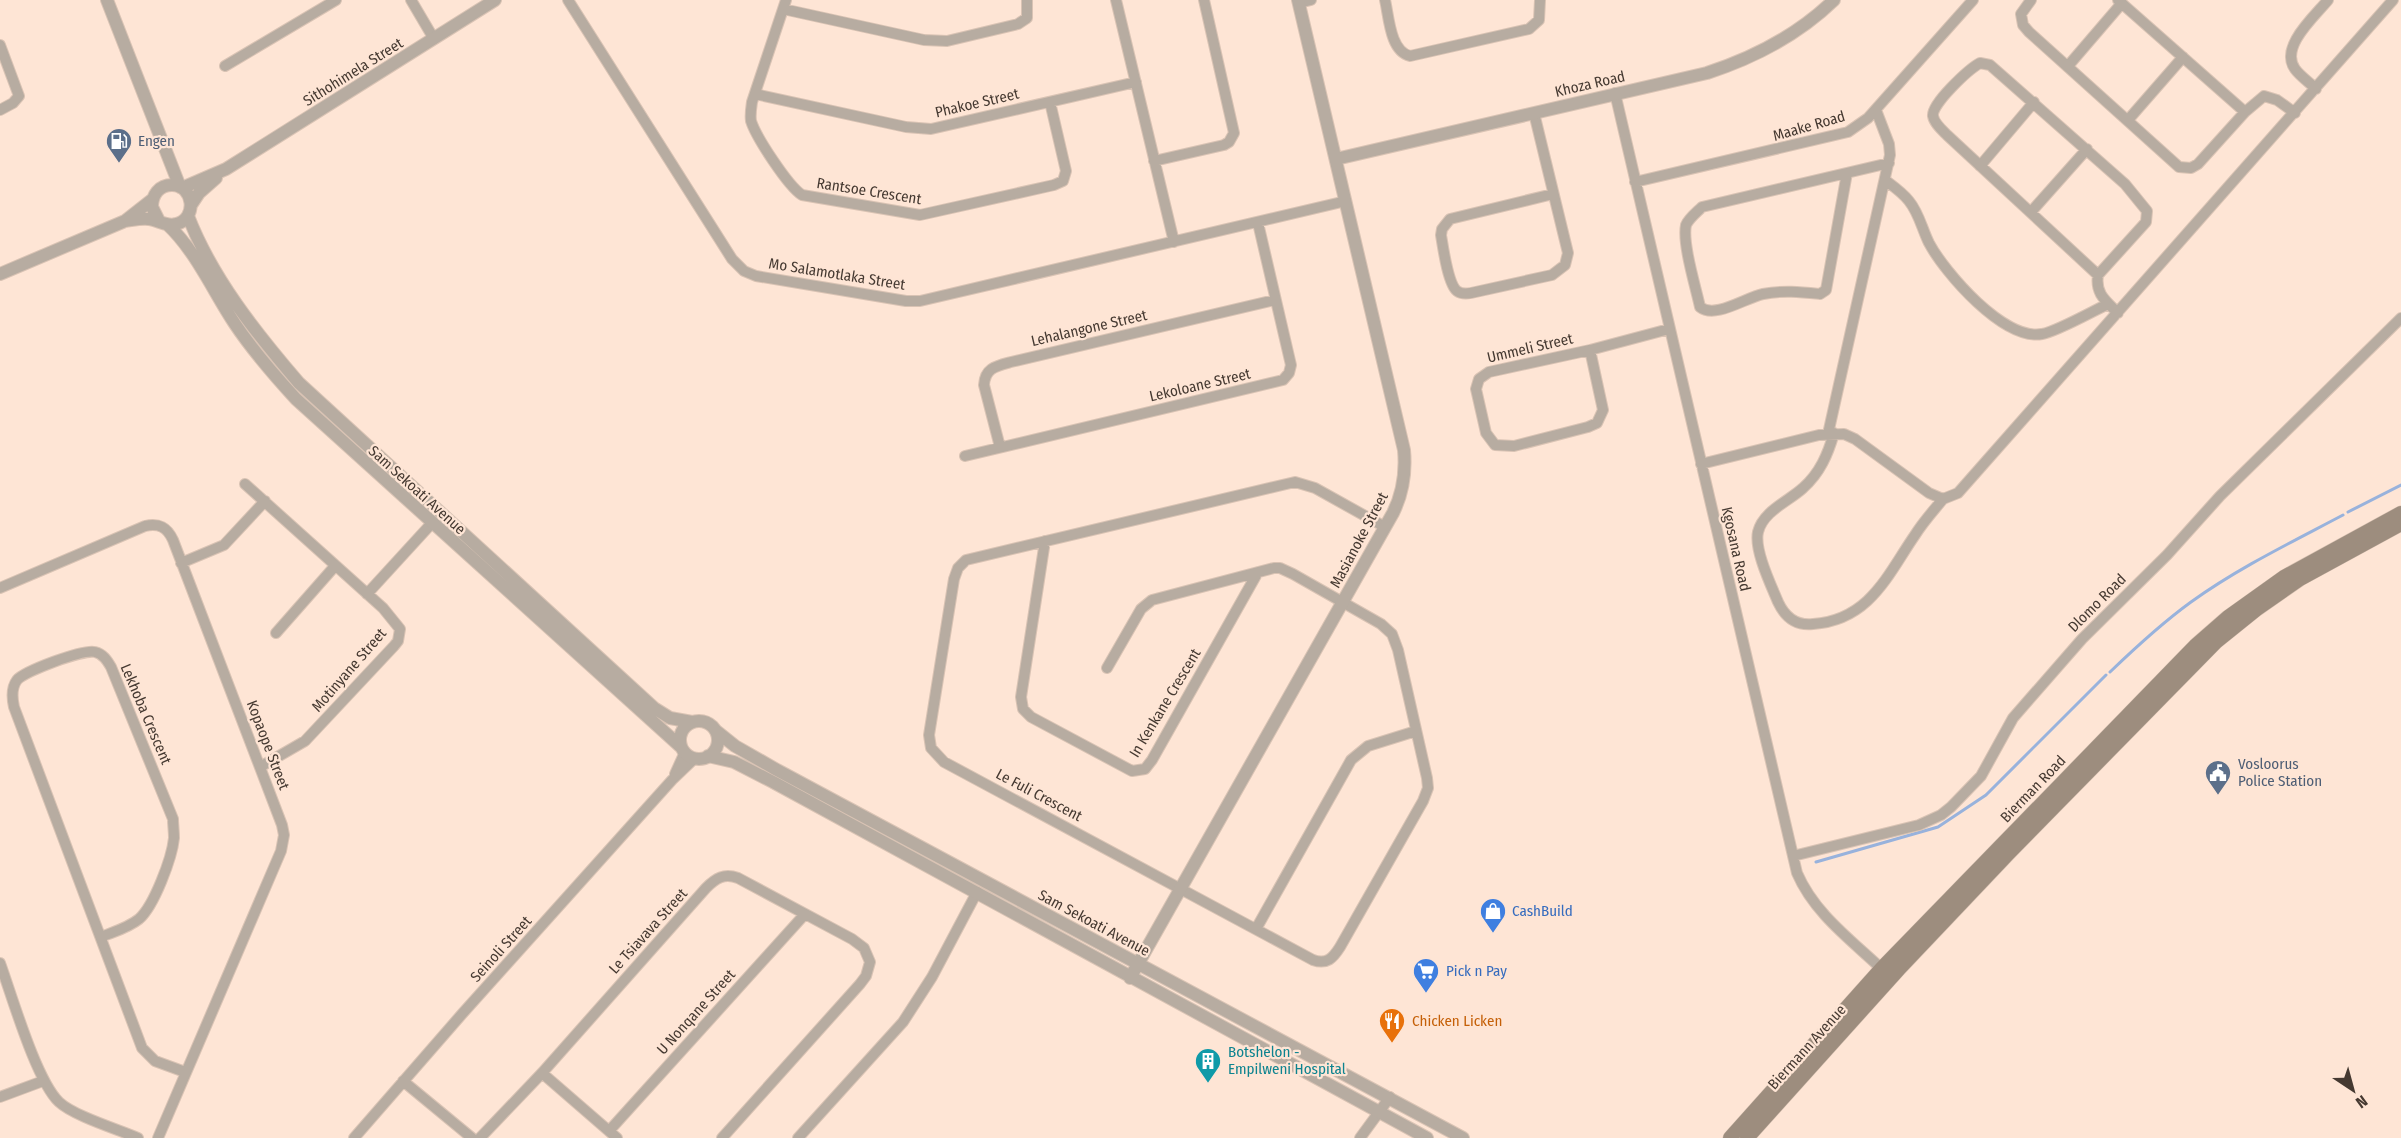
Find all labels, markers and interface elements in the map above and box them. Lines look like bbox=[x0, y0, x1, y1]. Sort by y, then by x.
street label: Sithohimela Street bbox=[300, 34, 406, 110]
street label: Khoza Road bbox=[1553, 67, 1627, 101]
street label: Phakoe Street bbox=[933, 85, 1021, 121]
street label: Maake Road bbox=[1771, 107, 1847, 145]
fuel station icon: Engen bbox=[104, 126, 134, 164]
place label: Engen bbox=[138, 132, 175, 150]
street label: Rantsoe Crescent bbox=[815, 174, 923, 208]
street label: Mo Salamotlaka Street bbox=[767, 254, 907, 294]
street label: Lehalangone Street bbox=[1029, 306, 1149, 350]
street label: Ummeli Street bbox=[1485, 329, 1575, 367]
street label: Lekoloane Street bbox=[1148, 365, 1252, 405]
street label: Sam Sekoati Avenue bbox=[365, 442, 469, 538]
street label: Masianoke Street bbox=[1326, 489, 1392, 591]
street label: Kgosana Road bbox=[1718, 505, 1754, 593]
street label: Dlomo Road bbox=[2064, 570, 2130, 636]
street label: Motinyane Street bbox=[308, 625, 390, 715]
street label: In Kenkane Crescent bbox=[1125, 645, 1205, 761]
street label: Lekhoba Crescent bbox=[117, 661, 175, 767]
street label: Kopaope Street bbox=[243, 698, 293, 792]
street label: Bierman Road bbox=[1997, 752, 2069, 826]
place label: Vosloorus Police Station bbox=[2238, 755, 2322, 790]
public building icon: Vosloorus Police Station bbox=[2203, 758, 2233, 796]
street label: Le Fuli Crescent bbox=[993, 765, 1085, 825]
street label: Le Tsiavava Street bbox=[605, 885, 691, 977]
street label: Sam Sekoati Avenue bbox=[1035, 886, 1153, 960]
shop icon: CashBuild bbox=[1478, 896, 1508, 934]
place label: CashBuild bbox=[1512, 902, 1573, 920]
street label: Seinoli Street bbox=[467, 912, 535, 986]
supermarket icon: Pick n Pay bbox=[1411, 956, 1441, 994]
place label: Pick n Pay bbox=[1446, 962, 1507, 980]
street label: U Nonqane Street bbox=[653, 966, 739, 1058]
street label: Biermann Avenue bbox=[1764, 1001, 1850, 1093]
restaurant icon: Chicken Licken bbox=[1377, 1006, 1407, 1044]
place label: Chicken Licken bbox=[1412, 1012, 1502, 1030]
place label: Botshelon - Empilweni Hospital bbox=[1228, 1043, 1346, 1078]
building icon: Botshelon - Empilweni Hospital bbox=[1193, 1046, 1223, 1084]
north arrow bbox=[2323, 1060, 2383, 1120]
text: N bbox=[2352, 1091, 2371, 1112]

